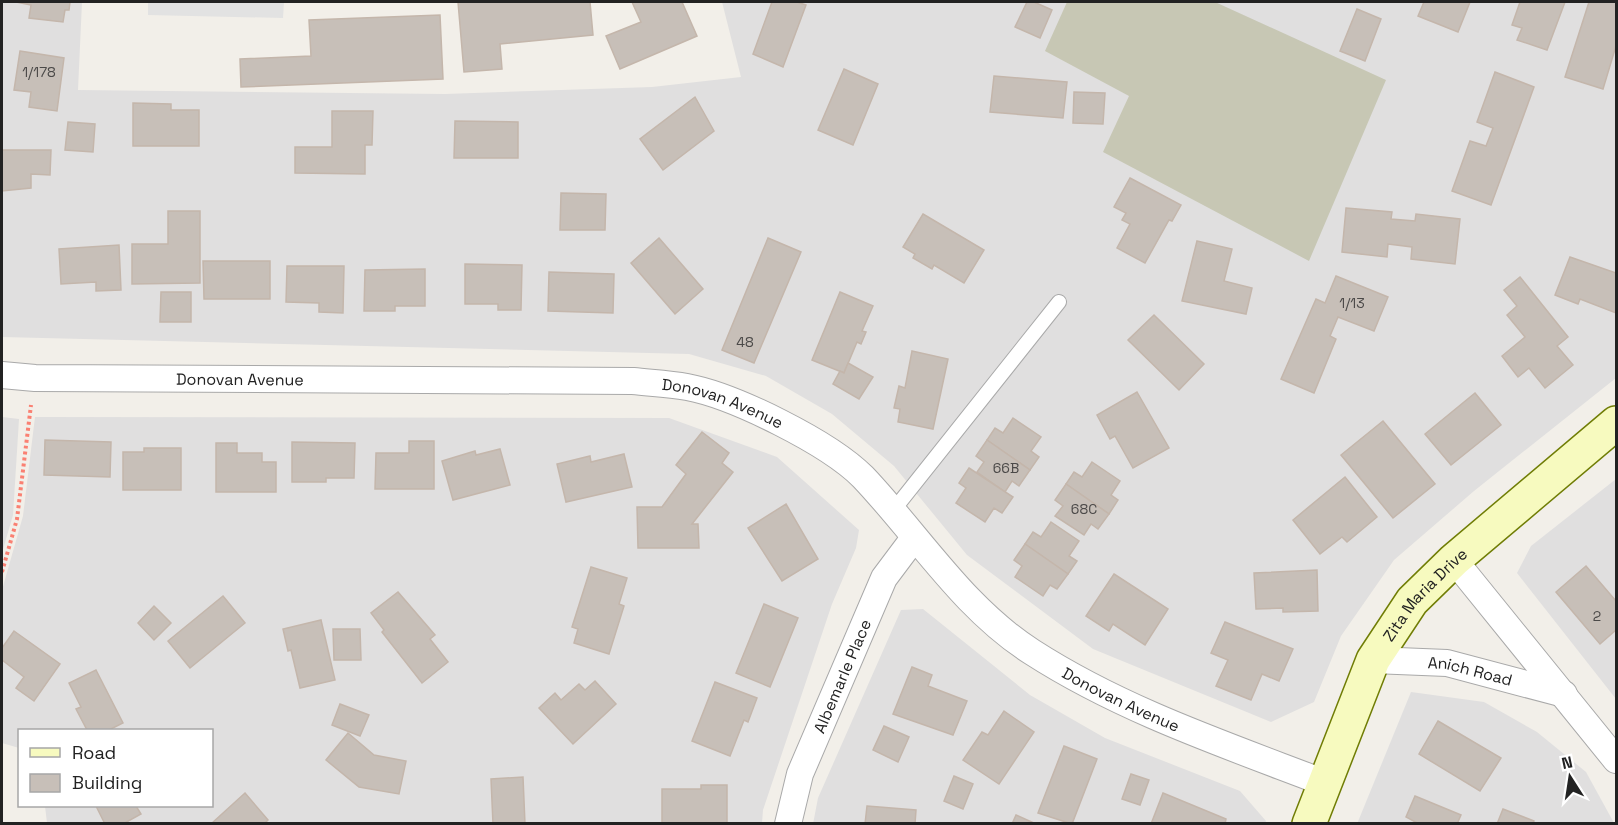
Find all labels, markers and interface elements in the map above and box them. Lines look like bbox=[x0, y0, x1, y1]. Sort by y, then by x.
house number: 1/178 bbox=[22, 63, 56, 81]
house number: 1/13 bbox=[1339, 294, 1365, 312]
house number: 48 bbox=[736, 333, 754, 351]
street label: Donovan Avenue bbox=[176, 369, 304, 390]
street label: Donovan Avenue bbox=[661, 374, 787, 433]
house number: 66B bbox=[993, 459, 1019, 477]
house number: 68C bbox=[1071, 500, 1097, 518]
street label: Zita Maria Drive bbox=[1378, 543, 1472, 645]
house number: 2 bbox=[1593, 607, 1601, 625]
street label: Albemarle Place bbox=[809, 616, 876, 736]
street label: Anich Road bbox=[1427, 652, 1515, 691]
street label: Donovan Avenue bbox=[1058, 662, 1183, 737]
legend bbox=[18, 729, 213, 807]
text: Road bbox=[72, 741, 116, 764]
north arrow bbox=[1540, 747, 1600, 807]
text: N bbox=[1560, 751, 1574, 774]
text: Building bbox=[72, 771, 142, 794]

